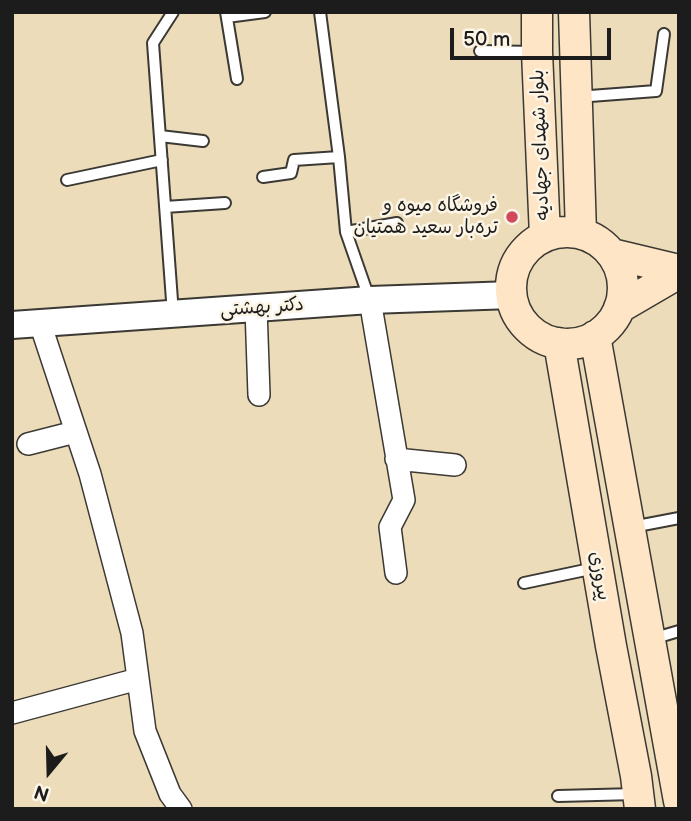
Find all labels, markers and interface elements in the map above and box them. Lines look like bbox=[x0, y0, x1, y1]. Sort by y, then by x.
scale bar bbox=[453, 14, 614, 58]
text: 50 m bbox=[463, 27, 510, 52]
street label: بلوار شهدای جهادیه bbox=[527, 69, 555, 221]
place label: فروشگاه میوه و تره‌بار سعید همتیان bbox=[353, 195, 498, 239]
marker: فروشگاه میوه و تره‌بار سعید همتیان bbox=[504, 209, 520, 225]
street label: دکتر بهشتی bbox=[219, 294, 305, 322]
street label: پیروزی bbox=[583, 550, 615, 602]
north arrow bbox=[14, 737, 84, 807]
text: N bbox=[32, 779, 52, 806]

